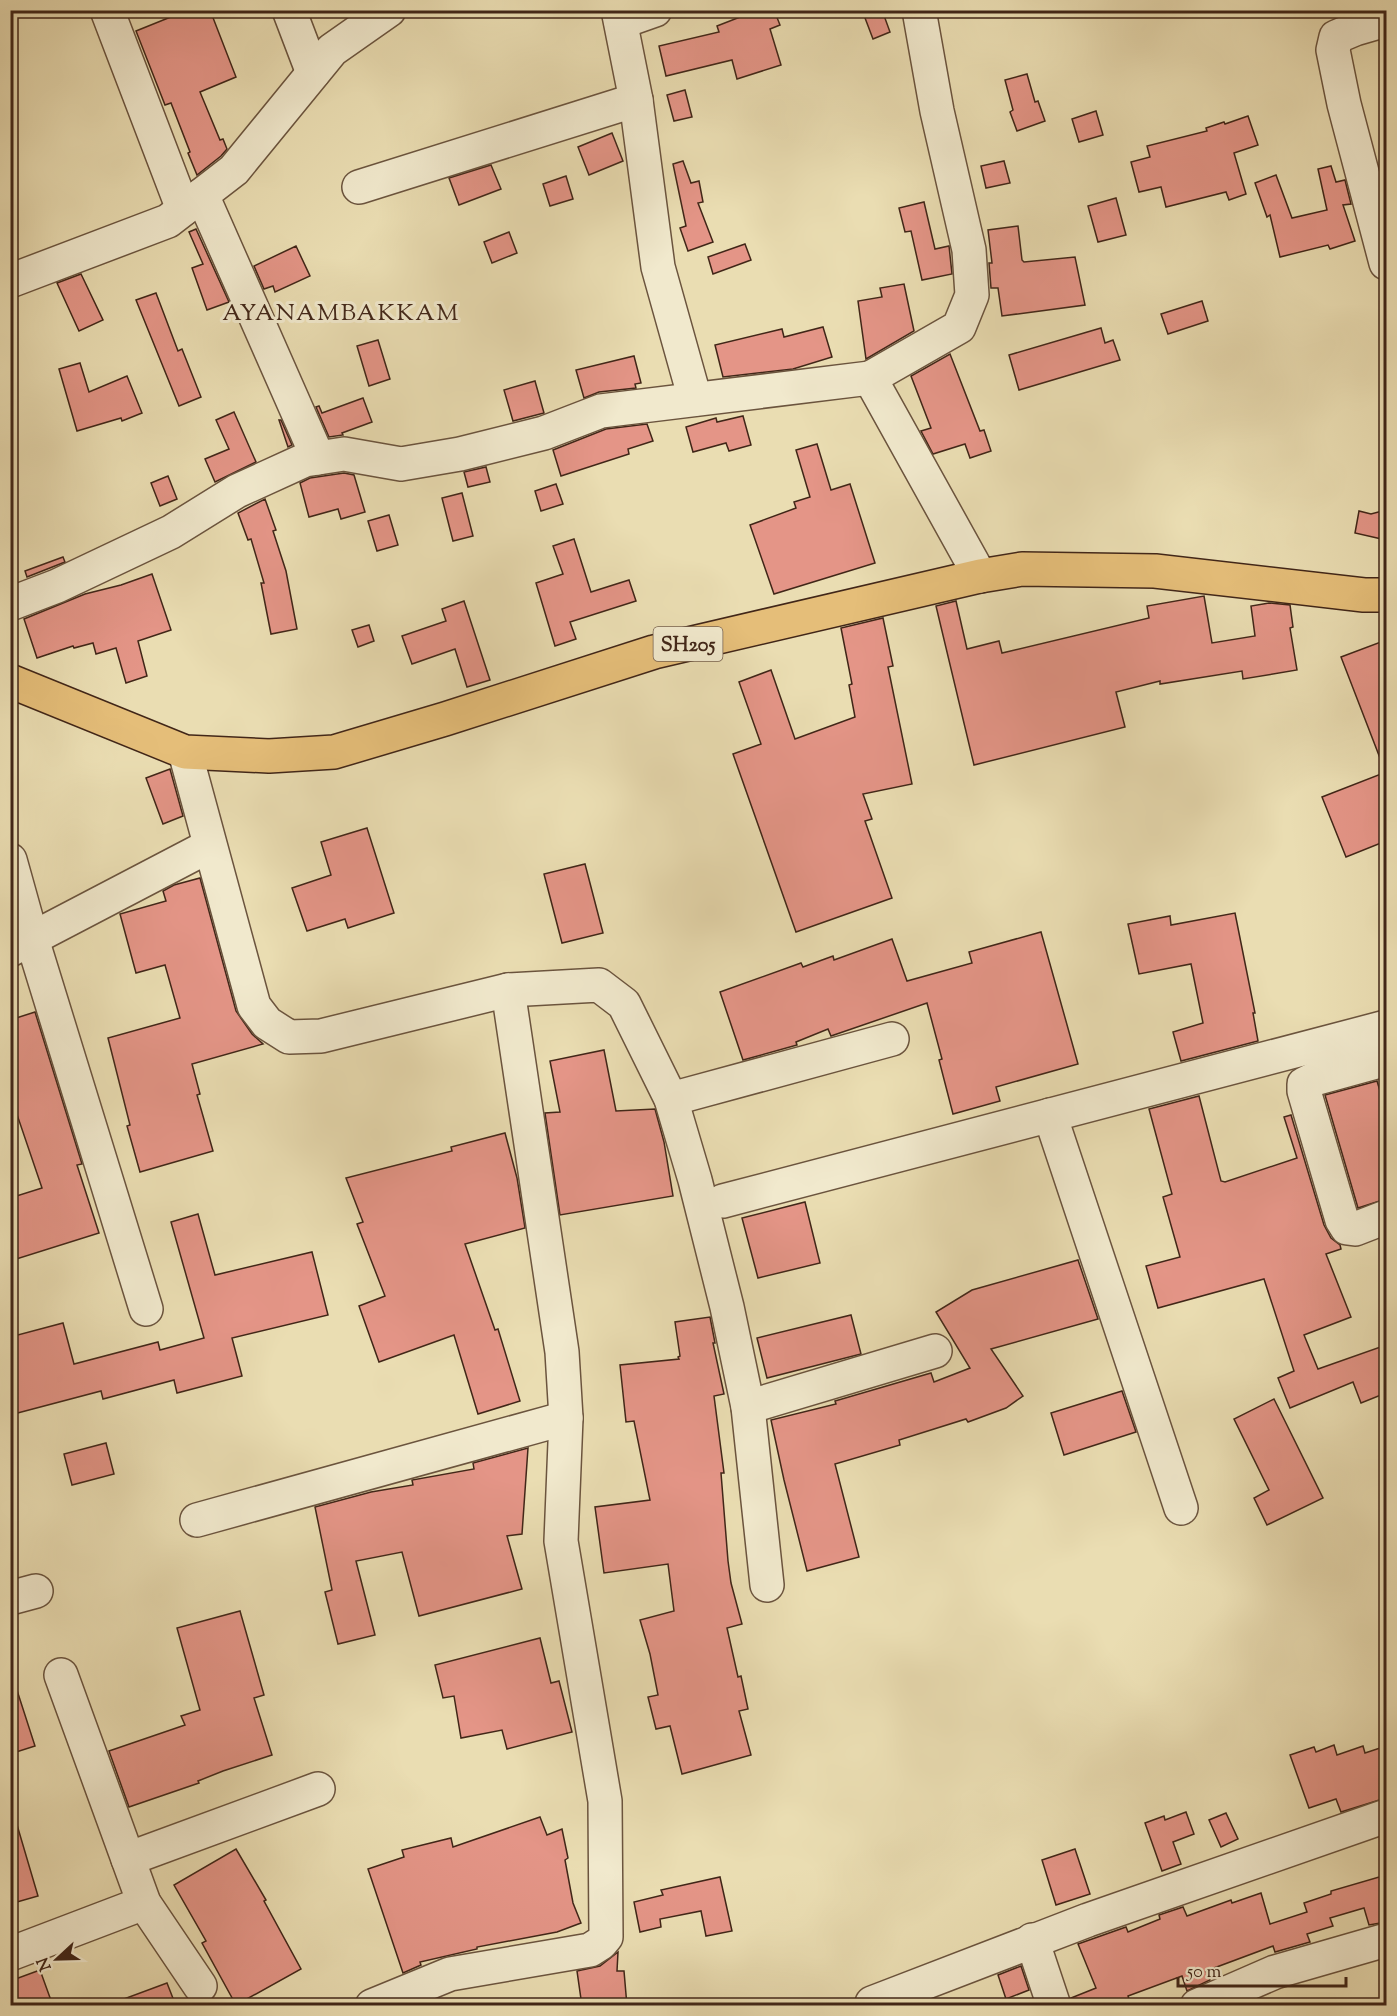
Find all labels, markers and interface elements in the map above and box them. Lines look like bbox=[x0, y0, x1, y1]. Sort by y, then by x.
district label: AYANAMBAKKAM bbox=[222, 297, 460, 331]
road number: SH205 bbox=[654, 627, 722, 661]
north arrow bbox=[27, 1929, 87, 1989]
scale bar bbox=[1178, 1950, 1346, 1988]
text: N bbox=[32, 1953, 58, 1974]
text: 50 m bbox=[1186, 1960, 1222, 1986]

